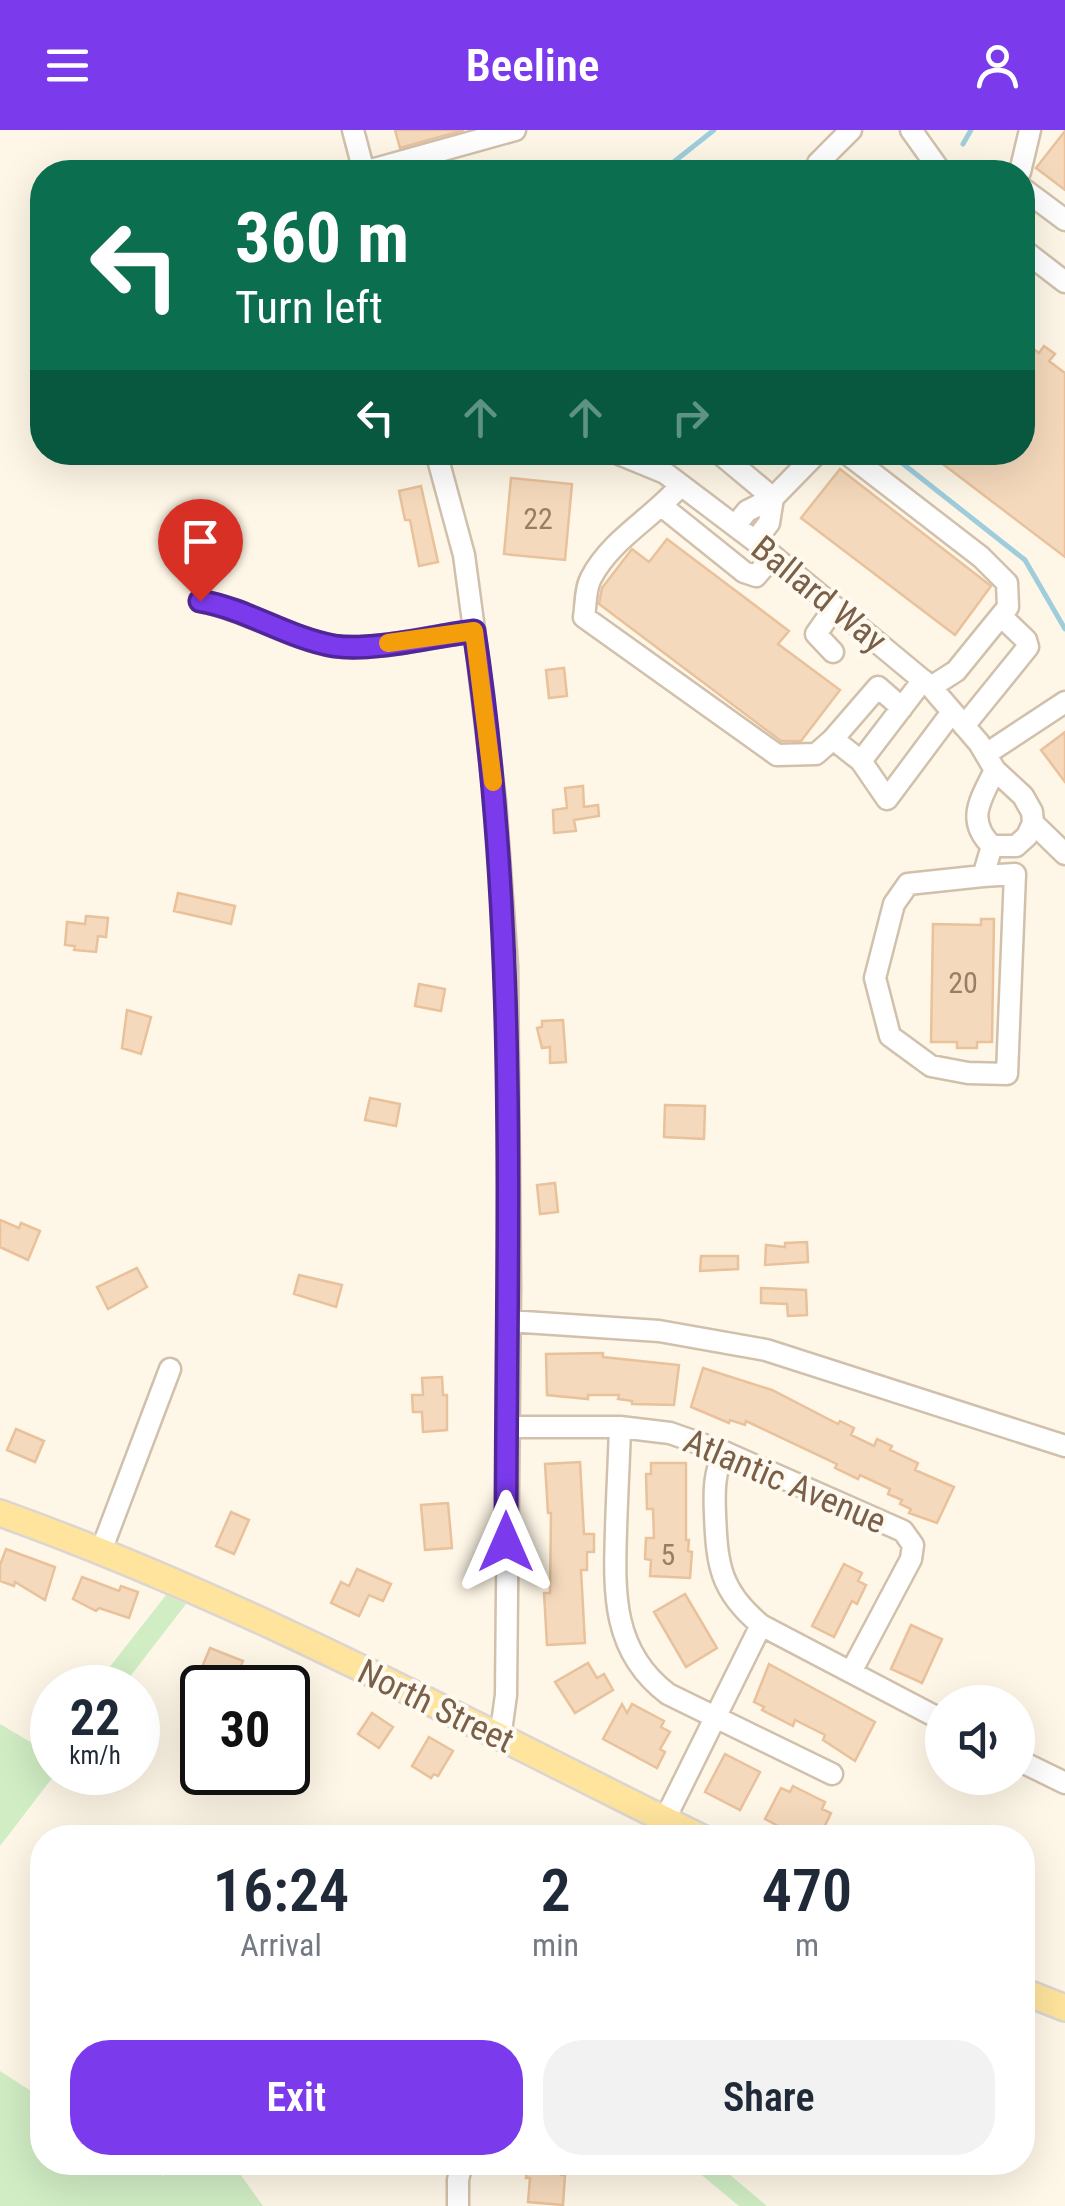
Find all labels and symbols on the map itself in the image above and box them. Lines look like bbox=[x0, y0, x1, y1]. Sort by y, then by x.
pin bbox=[158, 499, 243, 602]
house number: 22 bbox=[523, 501, 553, 536]
street label: Ballard Way bbox=[743, 528, 894, 661]
house number: 20 bbox=[948, 965, 978, 1000]
street label: Atlantic Avenue bbox=[678, 1421, 892, 1542]
position arrow bbox=[454, 1490, 558, 1594]
house number: 5 bbox=[661, 1537, 675, 1572]
street label: North Street bbox=[351, 1651, 520, 1762]
speed limit sign: 30 bbox=[180, 1665, 310, 1795]

